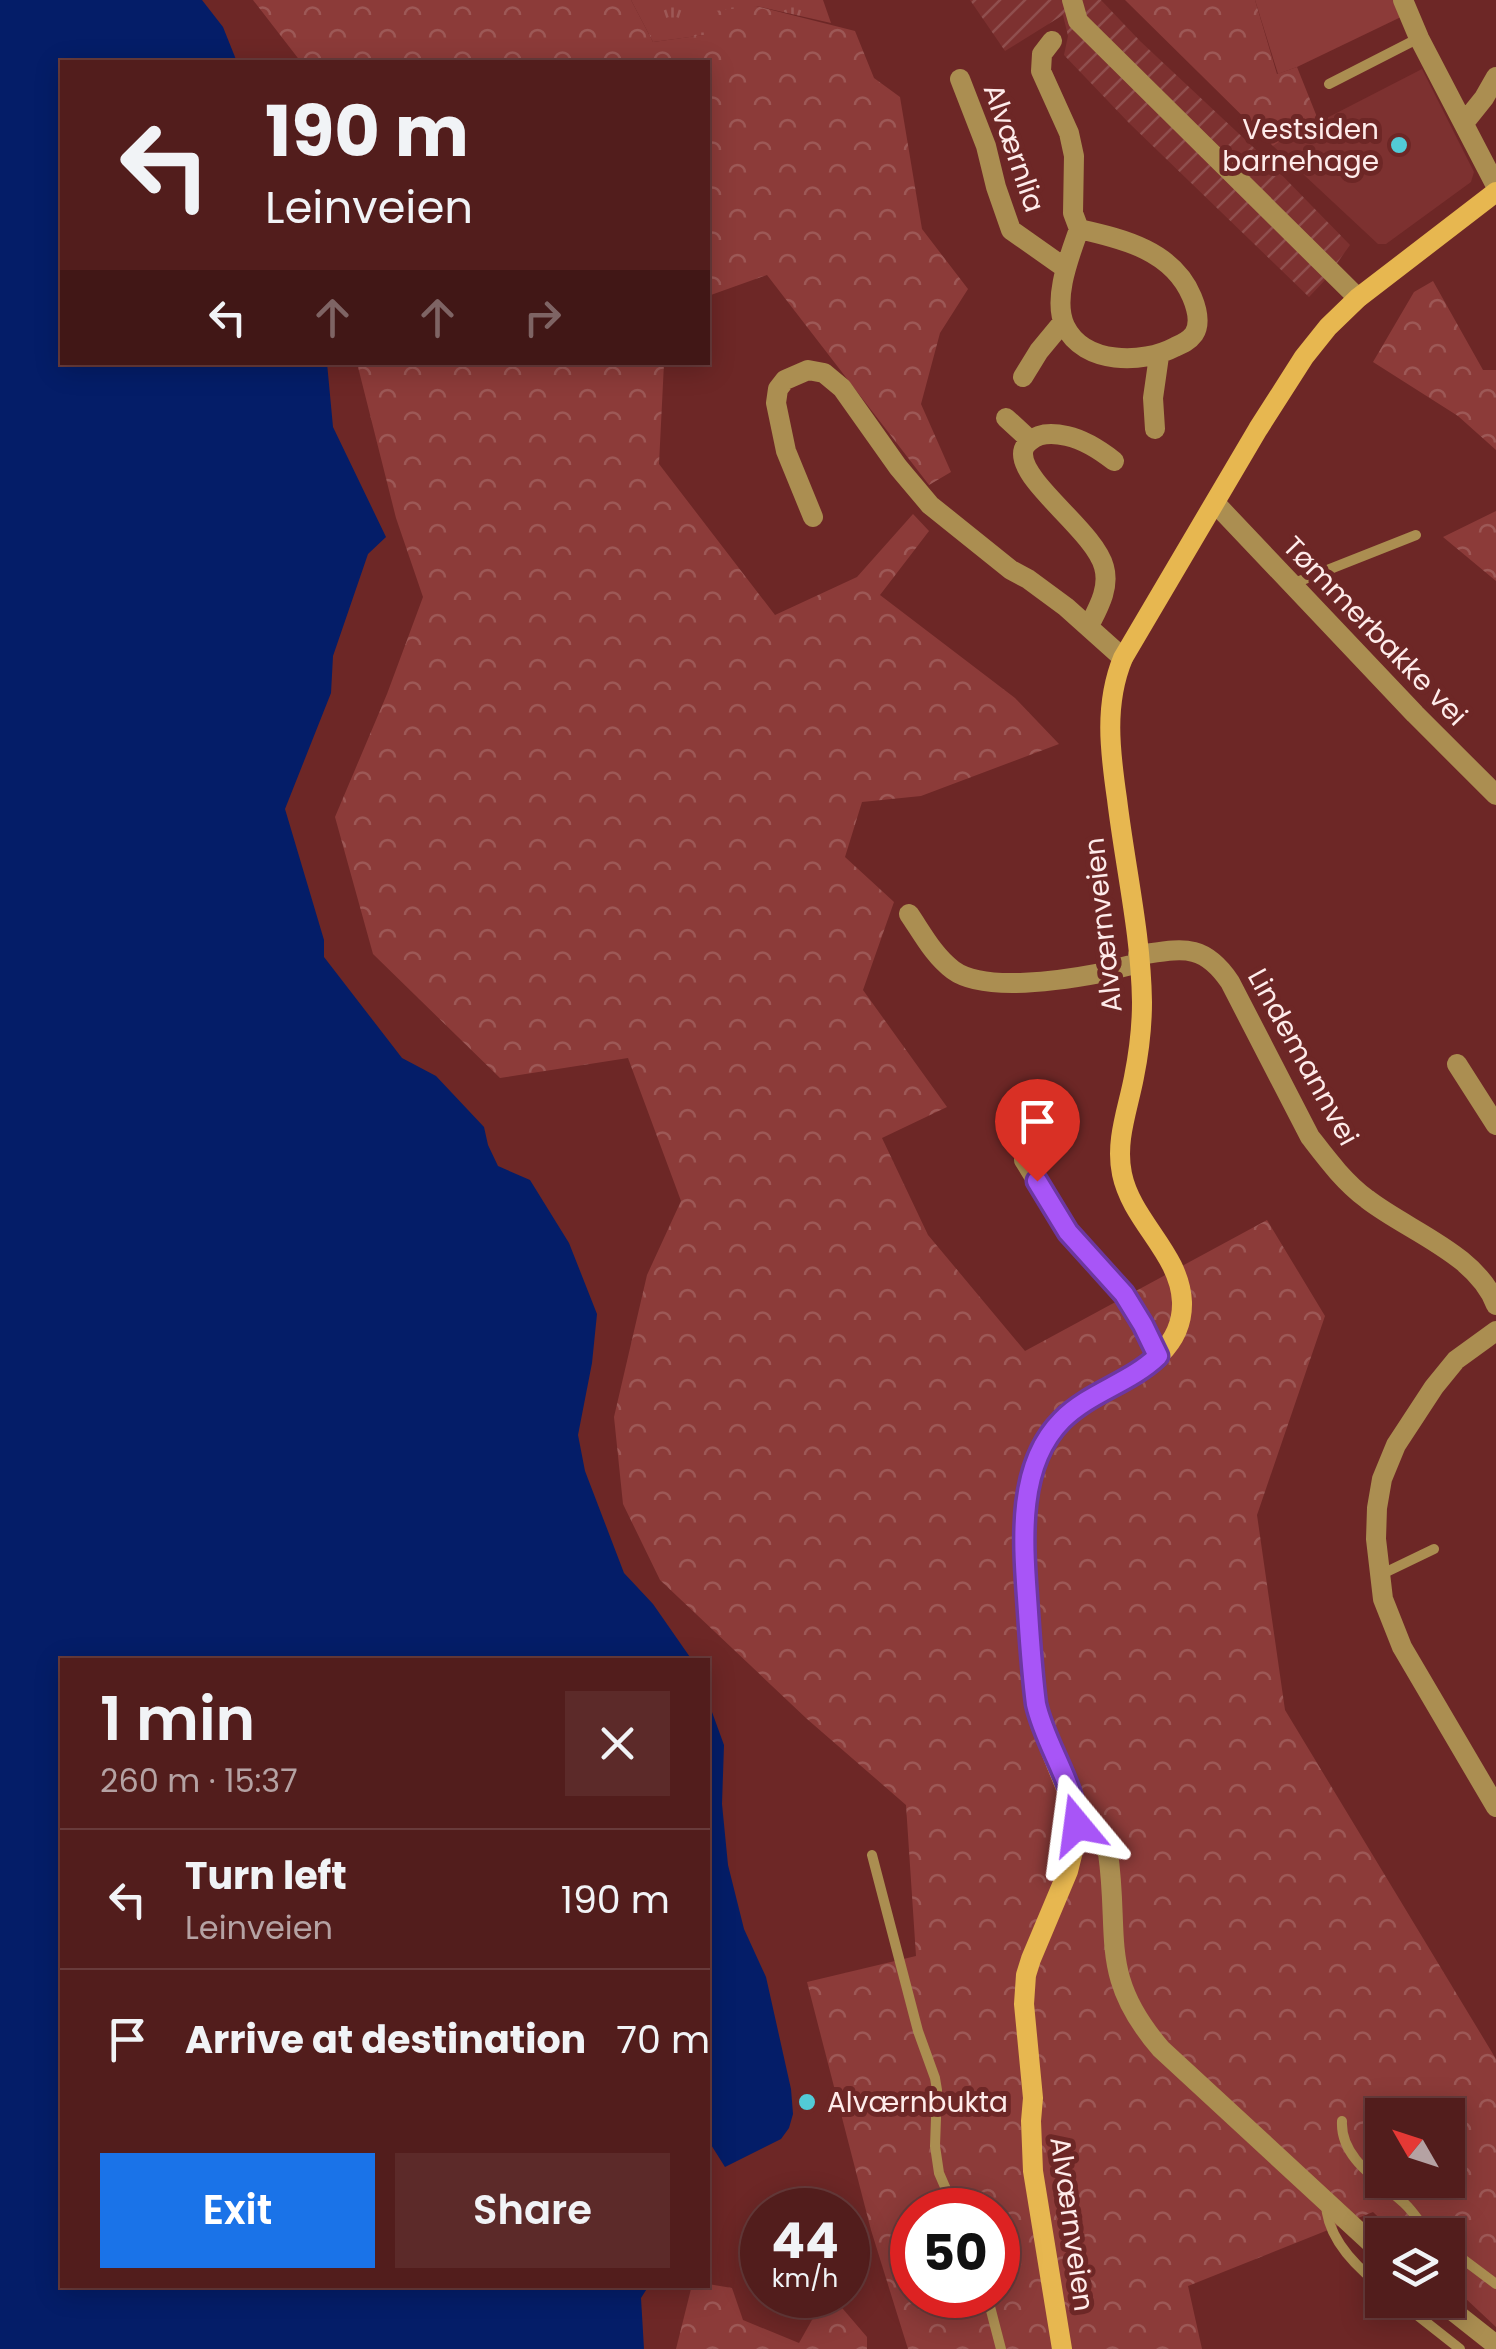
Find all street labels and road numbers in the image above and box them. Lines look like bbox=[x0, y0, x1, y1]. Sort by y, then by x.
street label: Alværnlia bbox=[974, 79, 1054, 217]
street label: Tømmerbakke vei bbox=[1274, 528, 1476, 734]
street label: Alværnveien bbox=[1074, 836, 1132, 1014]
street label: Lindemannvei bbox=[1238, 961, 1368, 1153]
street label: Alværnveien bbox=[1040, 2134, 1104, 2314]

